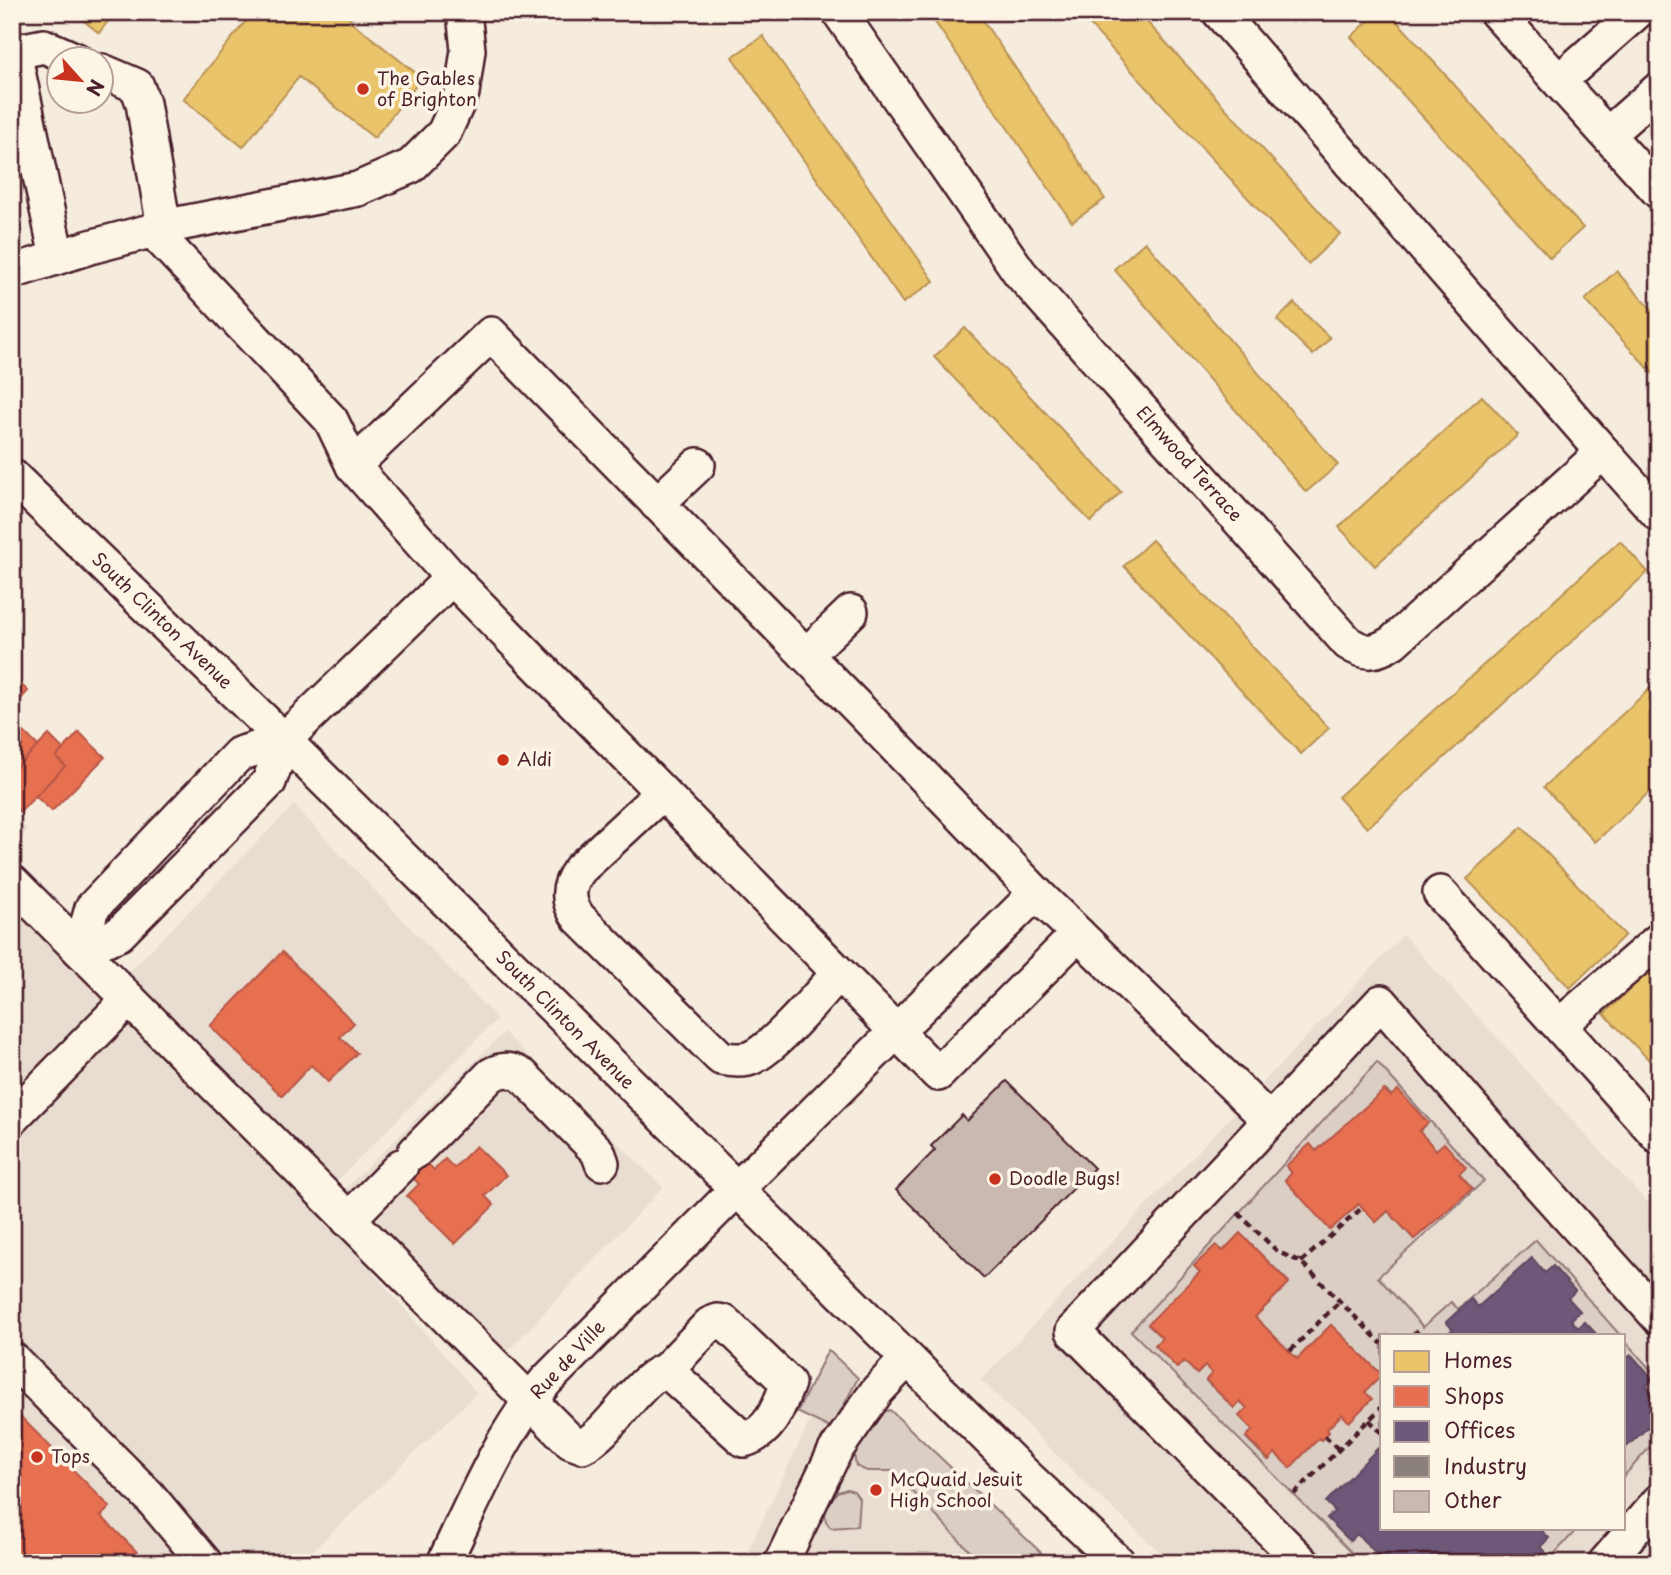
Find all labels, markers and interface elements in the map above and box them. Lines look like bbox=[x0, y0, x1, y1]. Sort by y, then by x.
north arrow bbox=[46, 46, 116, 116]
place label: The Gables of Brighton bbox=[377, 64, 477, 112]
text: N bbox=[80, 75, 112, 101]
marker: The Gables of Brighton bbox=[355, 81, 371, 97]
street label: Elmwood Terrace bbox=[1131, 399, 1249, 527]
street label: South Clinton Avenue bbox=[87, 545, 240, 695]
place label: Aldi bbox=[517, 745, 552, 772]
marker: Aldi bbox=[495, 752, 511, 768]
street label: South Clinton Avenue bbox=[491, 943, 642, 1095]
place label: Doodle Bugs! bbox=[1009, 1164, 1120, 1191]
marker: Doodle Bugs! bbox=[987, 1171, 1003, 1187]
street label: Rue de Ville bbox=[523, 1313, 611, 1404]
legend bbox=[1380, 1334, 1626, 1530]
text: Homes bbox=[1444, 1343, 1512, 1375]
text: Shops bbox=[1444, 1379, 1504, 1411]
text: Offices bbox=[1444, 1413, 1515, 1445]
place label: Tops bbox=[51, 1442, 90, 1469]
marker: Tops bbox=[29, 1449, 45, 1465]
text: Industry bbox=[1444, 1449, 1527, 1481]
place label: McQuaid Jesuit High School bbox=[890, 1465, 1023, 1513]
marker: McQuaid Jesuit High School bbox=[868, 1482, 884, 1498]
text: Other bbox=[1444, 1483, 1502, 1515]

